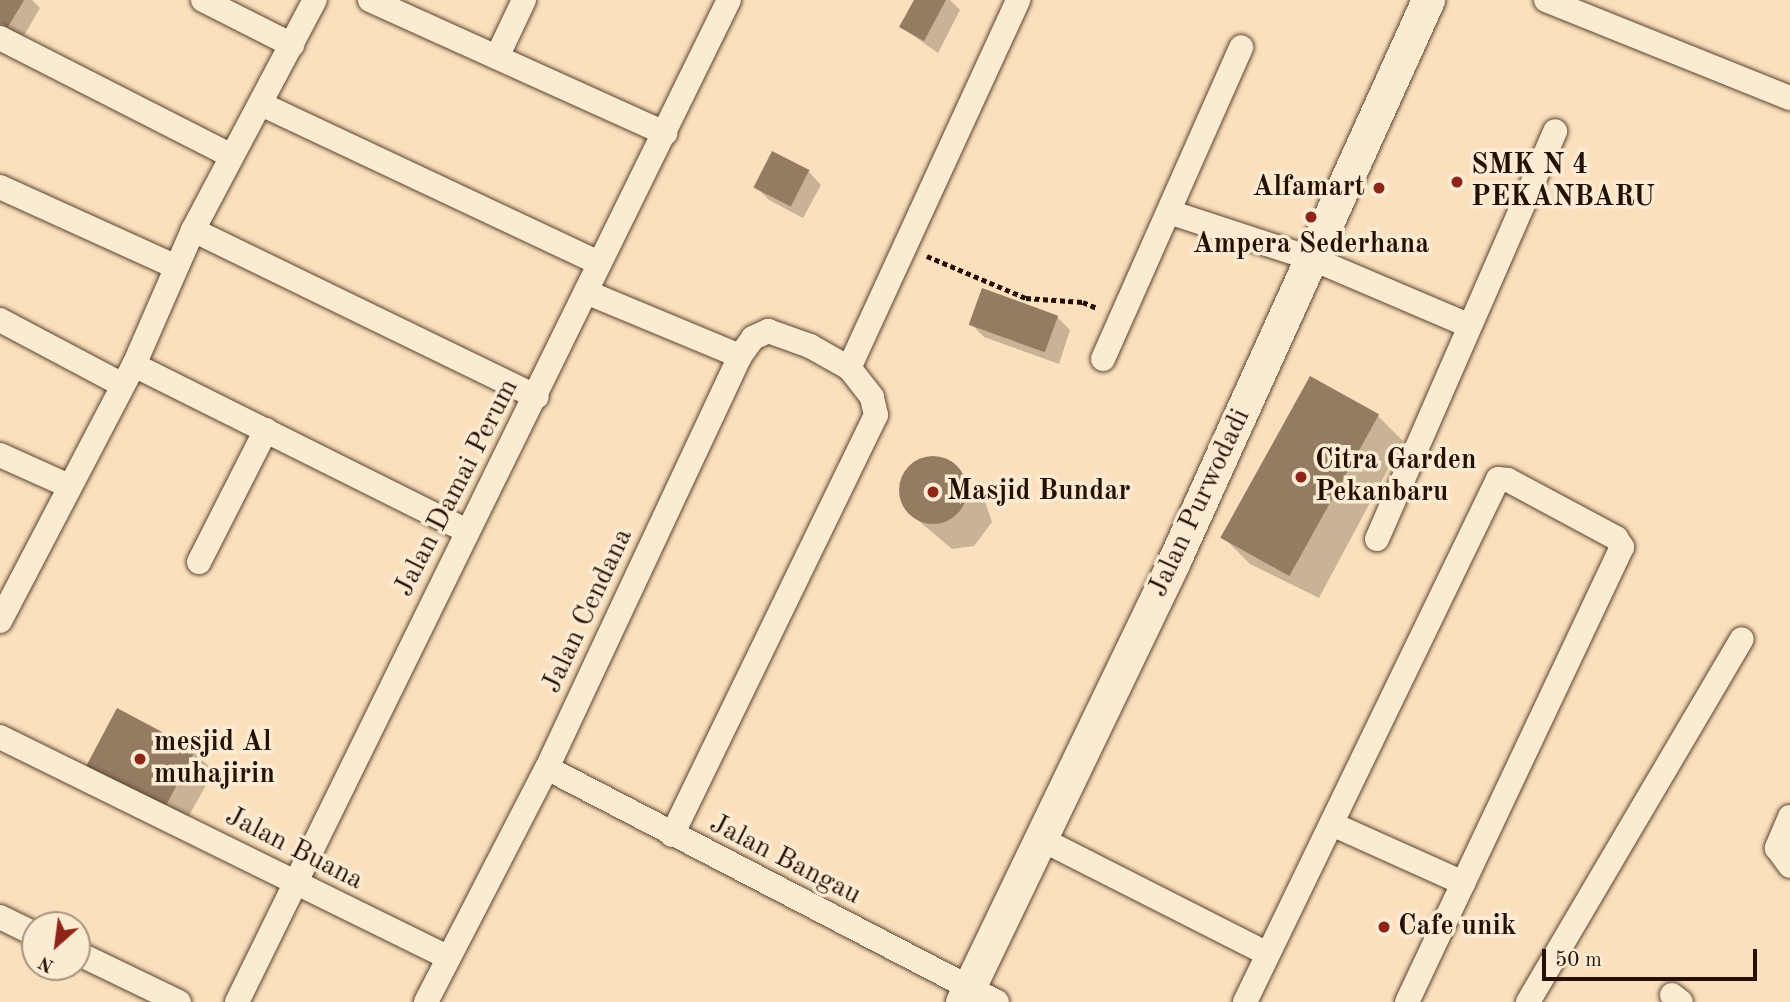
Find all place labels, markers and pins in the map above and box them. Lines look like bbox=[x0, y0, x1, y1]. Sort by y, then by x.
place label: SMK N 4 PEKANBARU bbox=[1471, 149, 1655, 215]
place label: Alfamart bbox=[1252, 171, 1365, 205]
marker: SMK N 4 PEKANBARU bbox=[1449, 174, 1465, 190]
marker: Alfamart bbox=[1371, 180, 1387, 196]
marker: Ampera Sederhana bbox=[1303, 209, 1319, 225]
place label: Ampera Sederhana bbox=[1193, 228, 1429, 262]
place label: Citra Garden Pekanbaru bbox=[1315, 444, 1477, 510]
marker: Citra Garden Pekanbaru bbox=[1293, 469, 1309, 485]
place label: Masjid Bundar bbox=[947, 475, 1131, 509]
marker: Masjid Bundar bbox=[925, 484, 941, 500]
place label: mesjid Al muhajirin bbox=[154, 726, 275, 792]
marker: mesjid Al muhajirin bbox=[132, 751, 148, 767]
place label: Cafe unik bbox=[1398, 910, 1516, 944]
marker: Cafe unik bbox=[1376, 919, 1392, 935]

